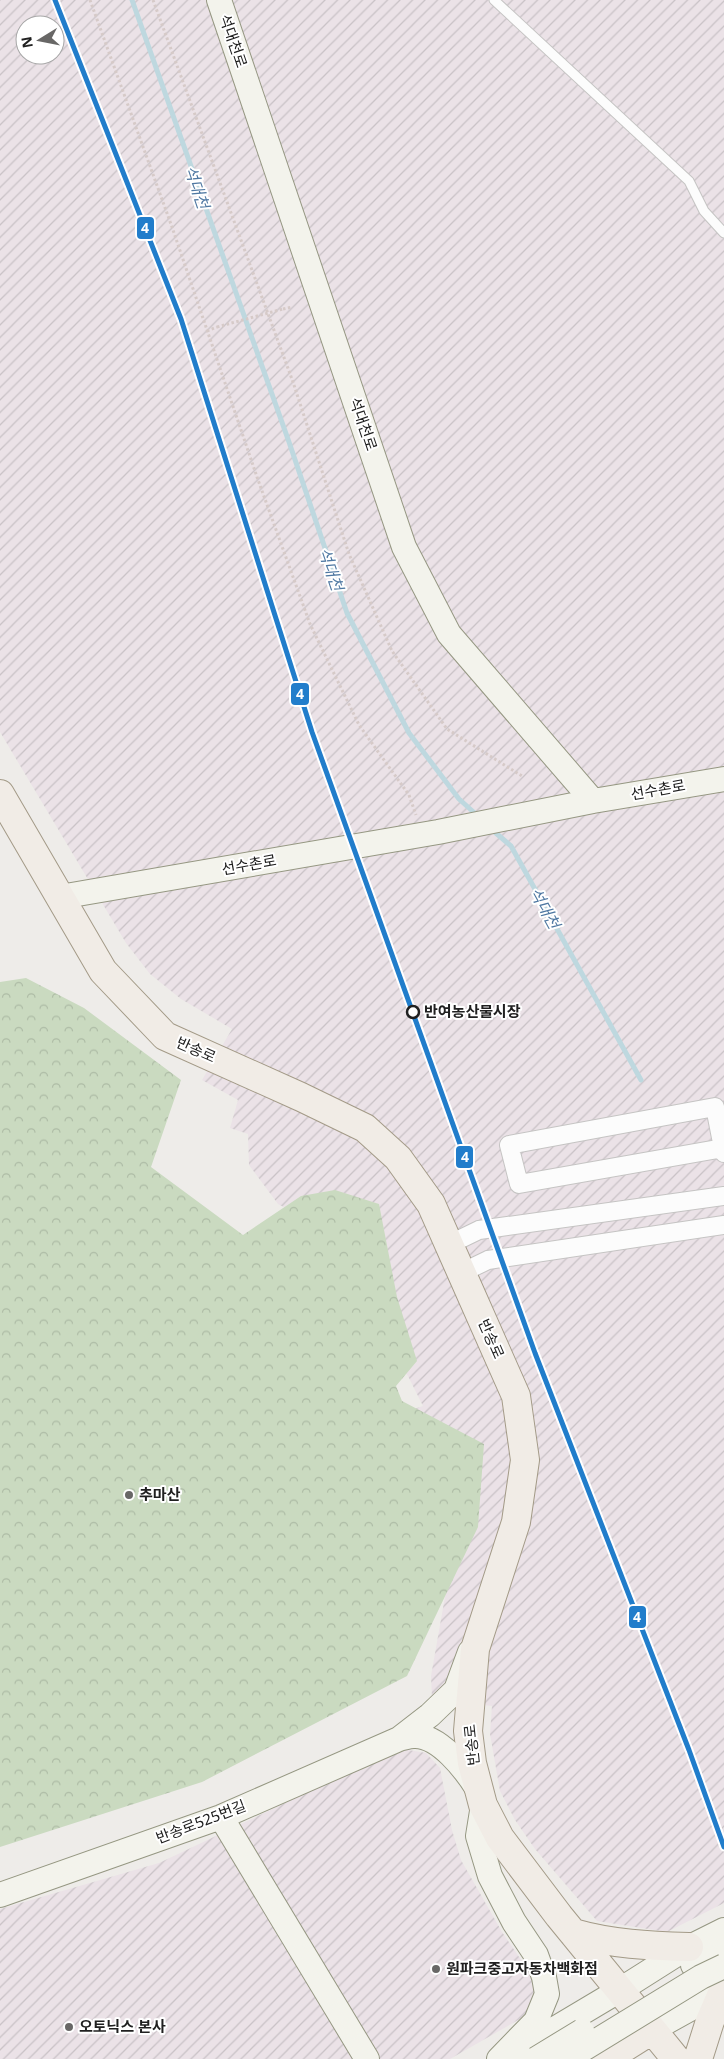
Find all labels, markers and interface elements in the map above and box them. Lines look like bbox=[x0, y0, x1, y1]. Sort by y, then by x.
street label: 석대천로 bbox=[216, 11, 252, 70]
north arrow bbox=[15, 15, 65, 65]
text: N bbox=[16, 35, 37, 50]
water label: 석대천 bbox=[179, 163, 215, 214]
line badge: 4 bbox=[136, 216, 155, 240]
text: 4 bbox=[141, 218, 149, 237]
street label: 석대천로 bbox=[346, 394, 382, 453]
water label: 석대천 bbox=[313, 545, 349, 596]
line badge: 4 bbox=[290, 682, 310, 706]
text: 4 bbox=[296, 684, 304, 703]
street label: 선수촌로 bbox=[629, 774, 687, 804]
street label: 선수촌로 bbox=[220, 849, 278, 879]
water label: 석대천 bbox=[525, 883, 566, 935]
place label: 반여농산물시장 bbox=[424, 1001, 521, 1021]
marker: 반여농산물시장 bbox=[406, 1005, 420, 1019]
street label: 반송로 bbox=[173, 1032, 219, 1067]
line badge: 4 bbox=[455, 1145, 474, 1169]
text: 4 bbox=[461, 1147, 469, 1166]
street label: 반송로 bbox=[474, 1316, 509, 1362]
place label: 추마산 bbox=[139, 1484, 181, 1504]
marker: 추마산 bbox=[123, 1489, 135, 1501]
line badge: 4 bbox=[628, 1605, 647, 1629]
text: 4 bbox=[633, 1607, 641, 1626]
street label: 반송로 bbox=[459, 1723, 483, 1767]
street label: 반송로525번길 bbox=[153, 1795, 248, 1847]
place label: 원파크중고자동차백화점 bbox=[446, 1958, 598, 1978]
marker: 원파크중고자동차백화점 bbox=[430, 1963, 442, 1975]
place label: 오토닉스 본사 bbox=[79, 2016, 166, 2036]
marker: 오토닉스 본사 bbox=[63, 2021, 75, 2033]

